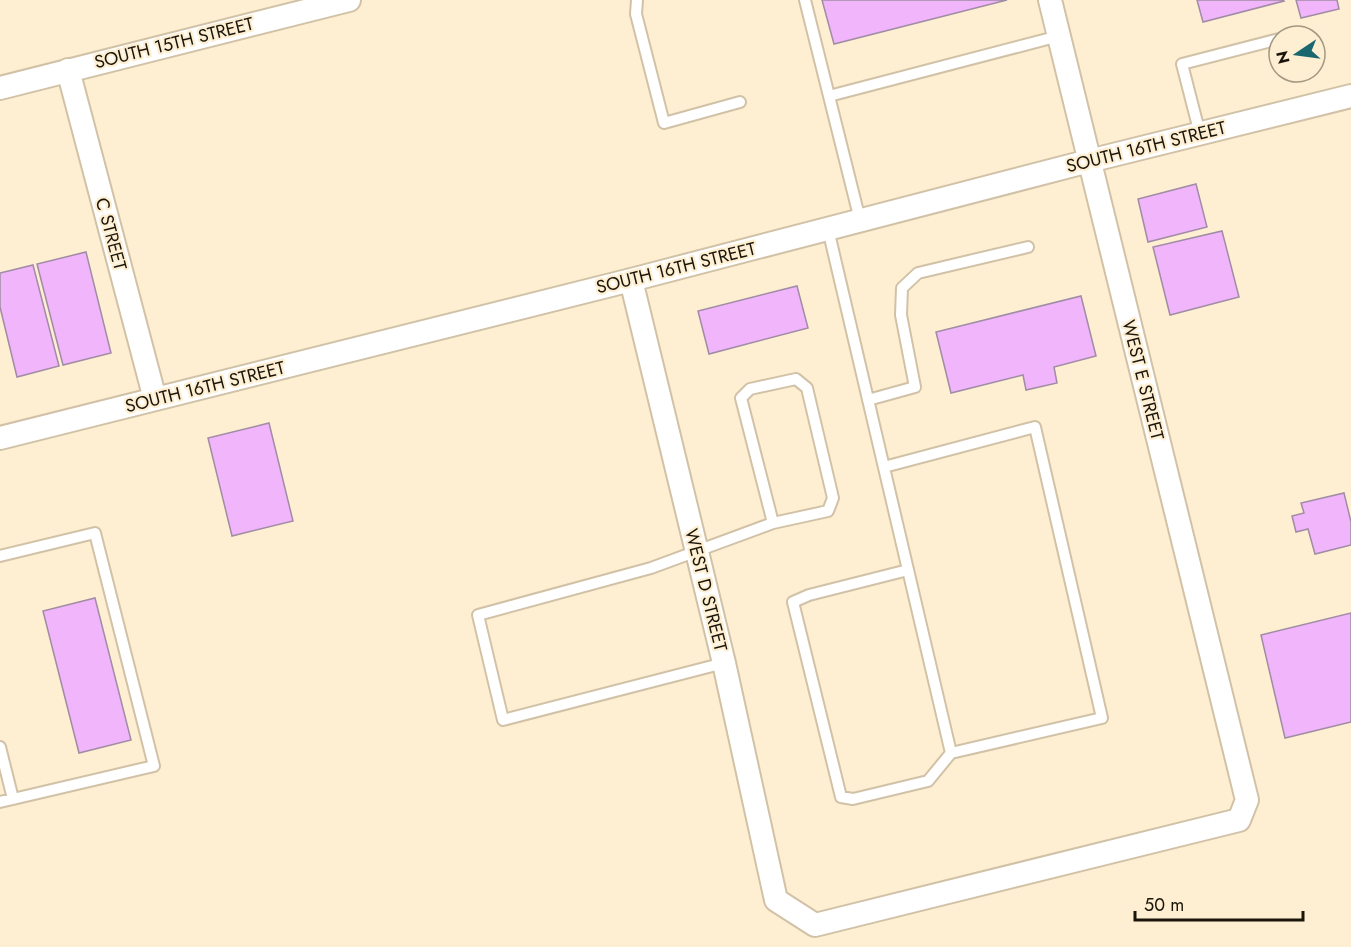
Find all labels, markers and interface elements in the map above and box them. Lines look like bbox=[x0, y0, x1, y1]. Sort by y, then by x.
street label: SOUTH 15TH STREET bbox=[92, 10, 257, 75]
north arrow bbox=[1267, 24, 1327, 84]
text: N bbox=[1270, 48, 1296, 66]
street label: SOUTH 16TH STREET bbox=[1063, 114, 1229, 179]
street label: C STREET bbox=[89, 195, 133, 274]
street label: SOUTH 16TH STREET bbox=[593, 235, 759, 300]
street label: WEST E STREET bbox=[1115, 317, 1171, 443]
street label: SOUTH 16TH STREET bbox=[122, 354, 288, 419]
street label: WEST D STREET bbox=[678, 526, 734, 655]
scale bar bbox=[1135, 884, 1303, 922]
text: 50 m bbox=[1144, 892, 1184, 918]

